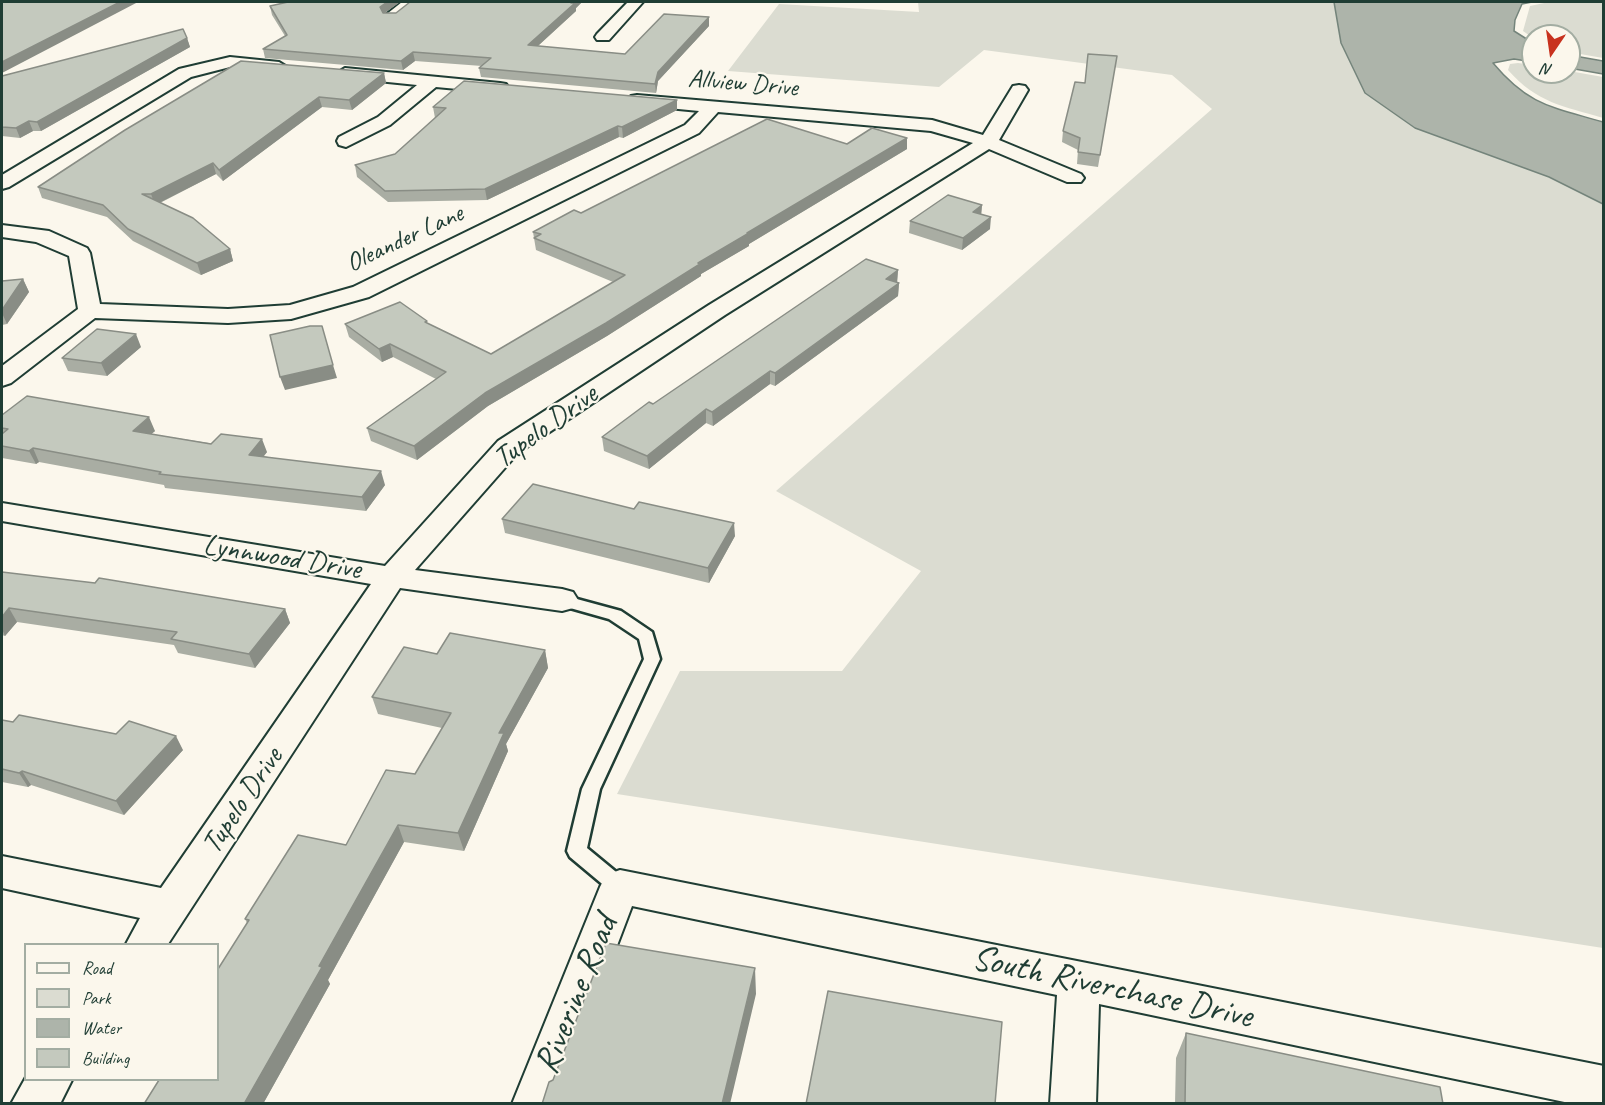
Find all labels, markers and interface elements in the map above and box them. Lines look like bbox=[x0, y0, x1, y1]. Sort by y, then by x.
north arrow bbox=[1521, 24, 1581, 84]
text: N bbox=[1540, 59, 1554, 80]
street label: Allview Drive bbox=[687, 64, 799, 104]
street label: Oleander Lane bbox=[342, 198, 468, 280]
street label: Tupelo Drive bbox=[487, 377, 605, 477]
street label: Lynnwood Drive bbox=[201, 528, 363, 588]
street label: Tupelo Drive bbox=[195, 741, 291, 861]
street label: Riverine Road bbox=[526, 910, 628, 1080]
street label: South Riverchase Drive bbox=[968, 937, 1256, 1039]
legend bbox=[24, 943, 219, 1081]
text: Road bbox=[82, 957, 112, 979]
text: Park bbox=[82, 987, 111, 1009]
text: Water bbox=[82, 1017, 121, 1039]
text: Building bbox=[82, 1047, 129, 1069]

